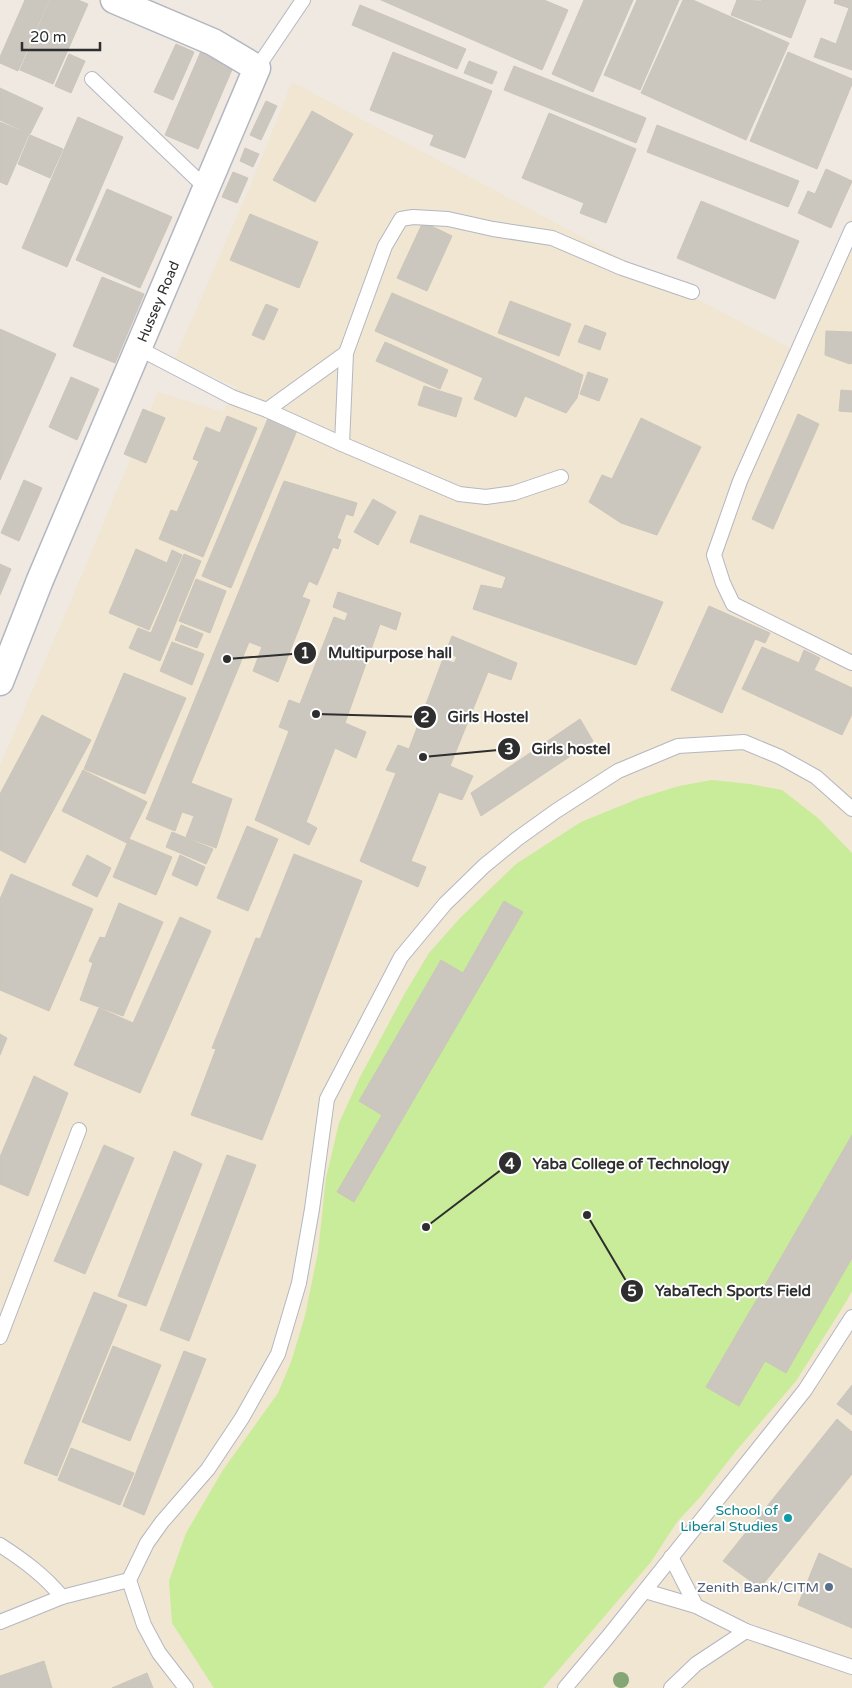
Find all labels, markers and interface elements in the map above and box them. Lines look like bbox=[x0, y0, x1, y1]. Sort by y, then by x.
scale bar bbox=[22, 20, 100, 52]
text: 20 m bbox=[30, 28, 67, 46]
street label: Hussey Road bbox=[134, 259, 183, 345]
callout: Multipurpose hall bbox=[292, 638, 462, 668]
text: 1 bbox=[300, 644, 310, 662]
text: Multipurpose hall bbox=[328, 644, 452, 663]
callout: Girls Hostel bbox=[412, 702, 538, 732]
text: 2 bbox=[420, 708, 430, 726]
text: Girls Hostel bbox=[448, 708, 528, 726]
callout: Girls hostel bbox=[497, 734, 621, 764]
text: 3 bbox=[504, 740, 514, 758]
text: Girls hostel bbox=[532, 740, 610, 758]
callout: Yaba College of Technology bbox=[497, 1148, 739, 1178]
text: 4 bbox=[505, 1155, 515, 1173]
text: Yaba College of Technology bbox=[533, 1155, 729, 1174]
callout: YabaTech Sports Field bbox=[620, 1276, 821, 1306]
text: 5 bbox=[627, 1282, 637, 1300]
text: YabaTech Sports Field bbox=[655, 1282, 811, 1301]
place label: School of Liberal Studies bbox=[680, 1502, 779, 1535]
marker: School of Liberal Studies bbox=[782, 1512, 794, 1524]
place label: Zenith Bank/CITM bbox=[697, 1579, 819, 1596]
marker: Zenith Bank/CITM bbox=[823, 1581, 835, 1593]

